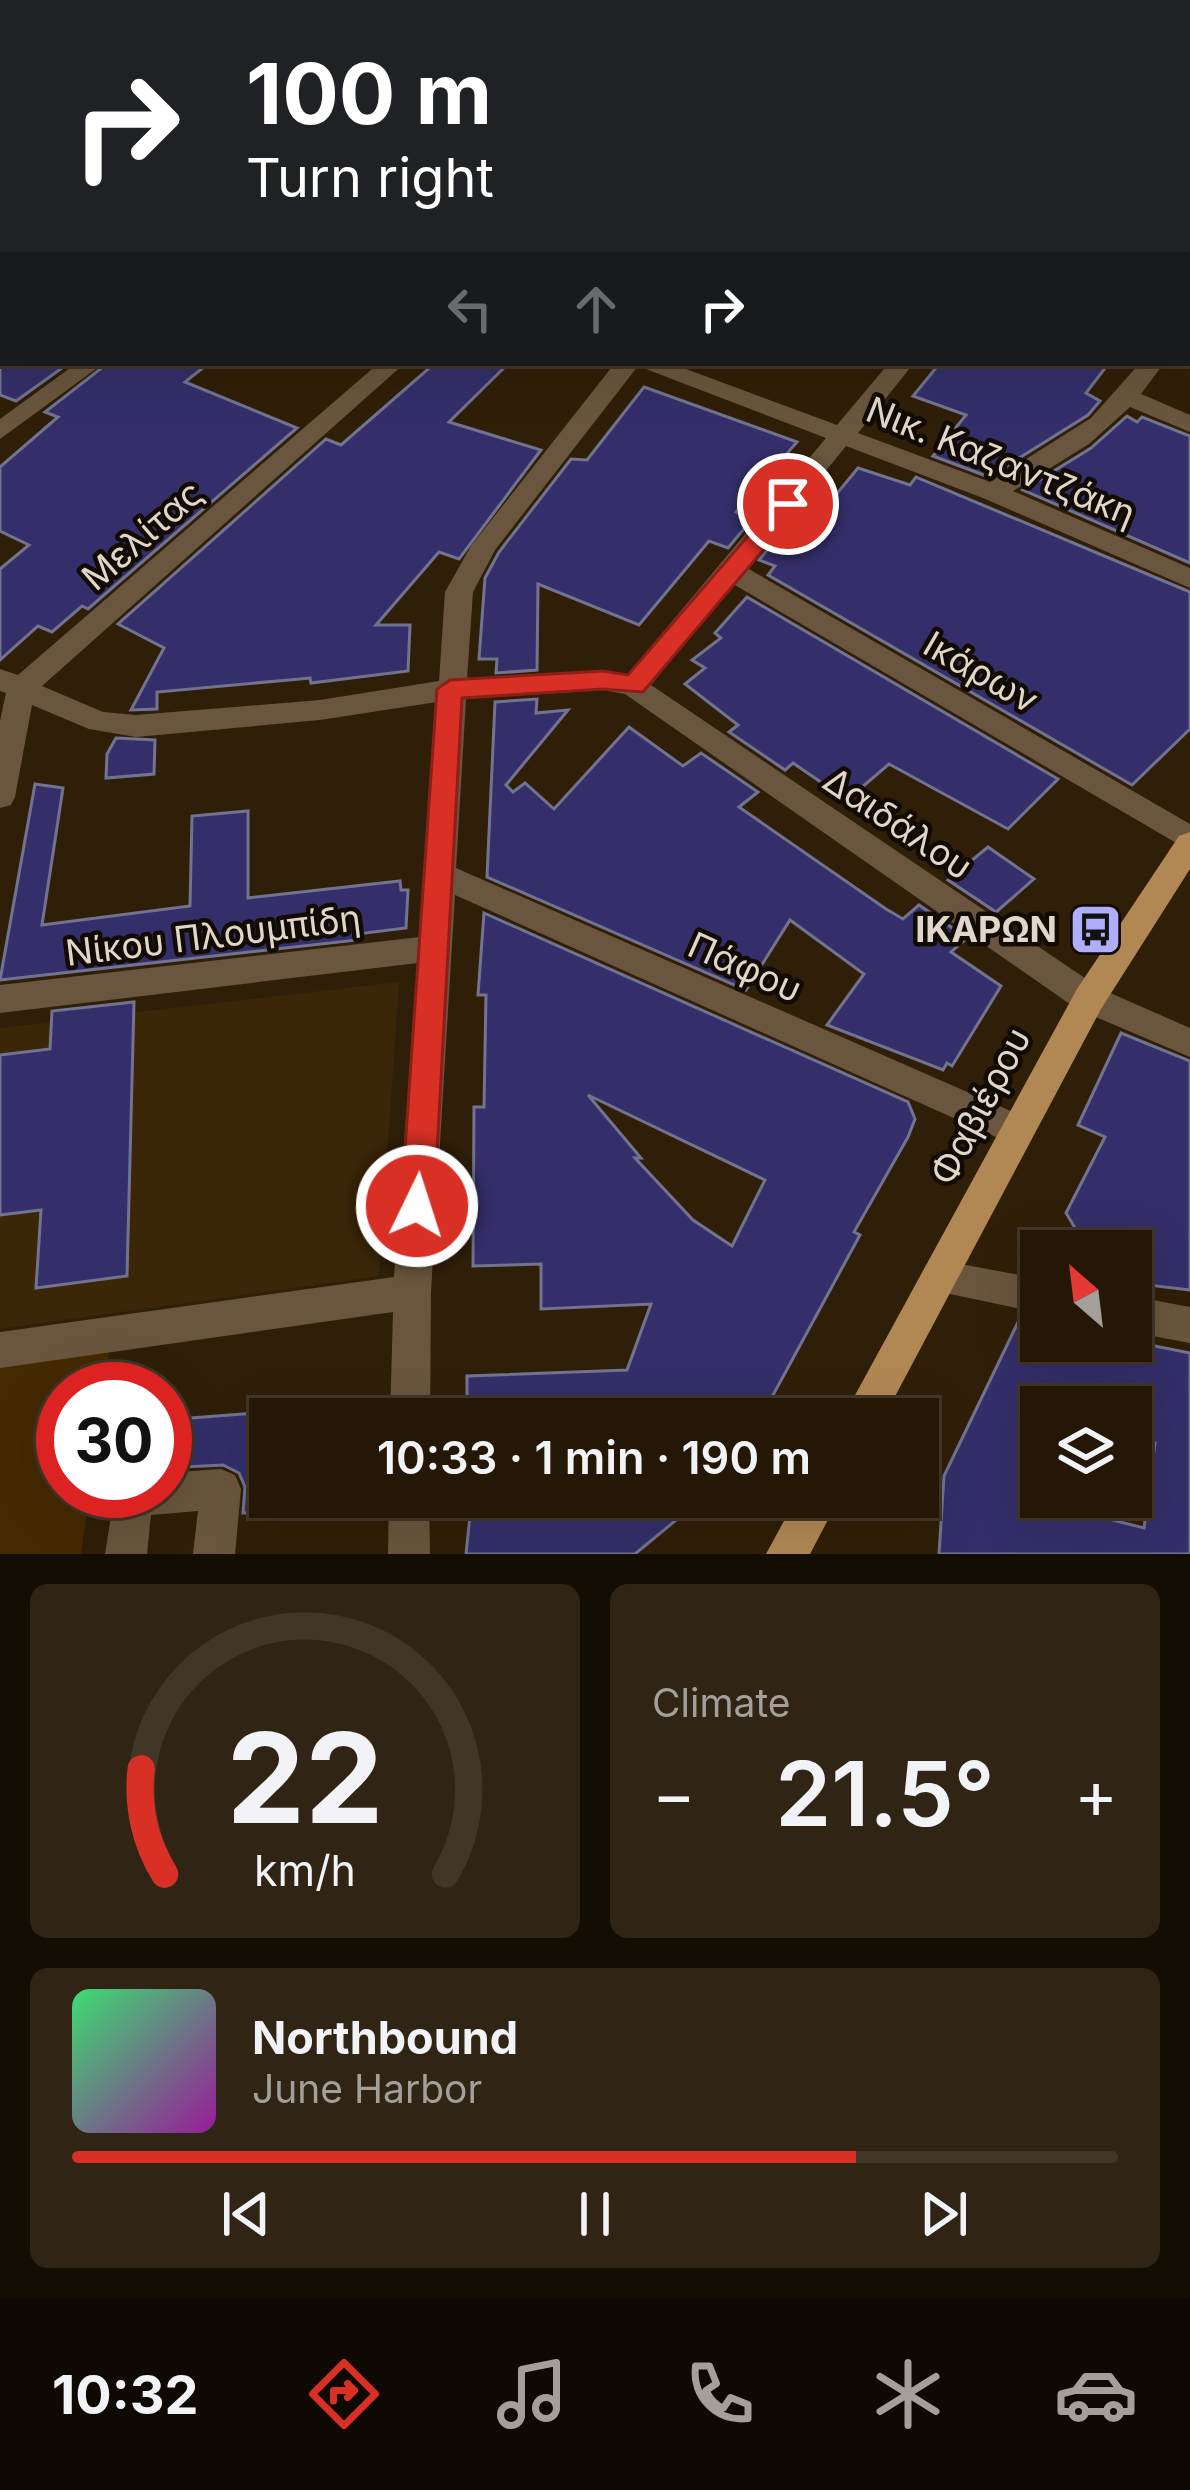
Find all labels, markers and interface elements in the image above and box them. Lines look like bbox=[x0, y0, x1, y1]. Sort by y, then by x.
text: 100 m bbox=[246, 43, 492, 144]
icon: right bbox=[48, 48, 204, 204]
text: Turn right bbox=[246, 145, 494, 210]
icon: left bbox=[437, 276, 503, 342]
icon: ahead bbox=[563, 276, 629, 342]
icon: right bbox=[689, 276, 755, 342]
street label: Νικ. Καζαντζάκη bbox=[860, 387, 1142, 535]
pin bbox=[737, 453, 839, 555]
street label: Μελίτας bbox=[73, 471, 211, 599]
icon: arrive bbox=[755, 471, 821, 537]
street label: Ικάρων bbox=[916, 622, 1046, 722]
street label: Δαιδάλου bbox=[816, 757, 980, 889]
street label: Νίκου Πλουμπίδη bbox=[63, 895, 363, 975]
bus stop icon: ΙΚΑΡΩΝ bbox=[1068, 901, 1124, 957]
place label: ΙΚΑΡΩΝ bbox=[915, 907, 1057, 951]
street label: Πάφου bbox=[681, 923, 809, 1011]
street label: Φαβιέρου bbox=[920, 1020, 1040, 1192]
position arrow bbox=[354, 1143, 480, 1269]
north arrow bbox=[1020, 1230, 1152, 1362]
map controls bbox=[1020, 1230, 1152, 1518]
speed limit sign: 30 bbox=[36, 1362, 192, 1518]
button: layers bbox=[1020, 1386, 1152, 1518]
text: 10:33 · 1 min · 190 m bbox=[377, 1430, 811, 1485]
text: Climate bbox=[652, 1679, 791, 1726]
text: 22 bbox=[226, 1702, 384, 1853]
text: 21.5° bbox=[775, 1739, 995, 1848]
text: − bbox=[652, 1754, 696, 1834]
text: + bbox=[1074, 1754, 1118, 1834]
text: km/h bbox=[254, 1844, 356, 1896]
text: Northbound bbox=[252, 2010, 518, 2065]
text: June Harbor bbox=[252, 2065, 482, 2112]
icon: previous bbox=[213, 2181, 279, 2247]
icon: pause bbox=[562, 2181, 628, 2247]
icon: next bbox=[911, 2181, 977, 2247]
icon: directions bbox=[302, 2352, 386, 2436]
icon: music bbox=[490, 2352, 574, 2436]
icon: phone bbox=[678, 2352, 762, 2436]
icon: climate bbox=[866, 2352, 950, 2436]
icon: car bbox=[1054, 2352, 1138, 2436]
text: 10:32 bbox=[52, 2362, 199, 2427]

